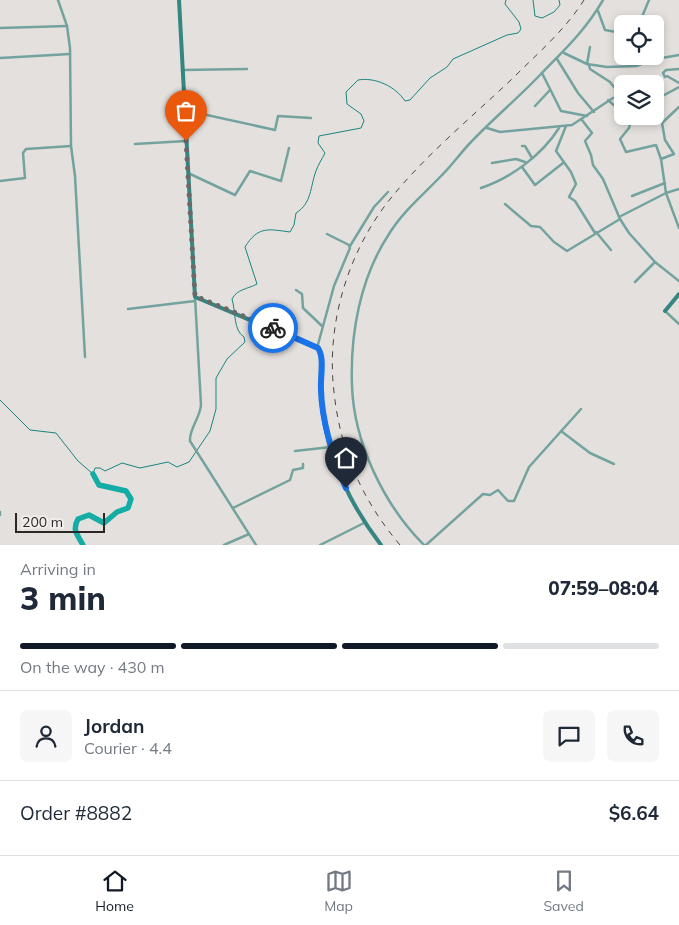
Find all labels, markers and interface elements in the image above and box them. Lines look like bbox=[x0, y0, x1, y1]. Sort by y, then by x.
map controls bbox=[614, 15, 664, 125]
button: locate bbox=[614, 15, 664, 65]
button: layers bbox=[614, 75, 664, 125]
pin bbox=[165, 90, 207, 141]
icon: bag bbox=[172, 97, 200, 125]
courier bbox=[248, 303, 298, 353]
icon: bike bbox=[259, 314, 287, 342]
pin bbox=[325, 437, 367, 488]
icon: home bbox=[332, 444, 360, 472]
scale bar bbox=[15, 510, 105, 533]
text: 200 m bbox=[22, 513, 63, 531]
text: Arriving in bbox=[20, 559, 96, 579]
text: 07:59–08:04 bbox=[548, 576, 659, 600]
text: 3 min bbox=[20, 578, 106, 618]
text: On the way · 430 m bbox=[20, 657, 165, 677]
button: person bbox=[20, 710, 72, 762]
button: chat bbox=[543, 710, 595, 762]
button: phone bbox=[607, 710, 659, 762]
text: Jordan bbox=[84, 714, 144, 738]
text: Courier · 4.4 bbox=[84, 738, 172, 758]
text: Order #8882 bbox=[20, 801, 132, 825]
text: $6.64 bbox=[609, 801, 659, 825]
tab: Home bbox=[95, 867, 134, 915]
tab: Map bbox=[324, 867, 353, 915]
tab: Saved bbox=[543, 867, 584, 915]

